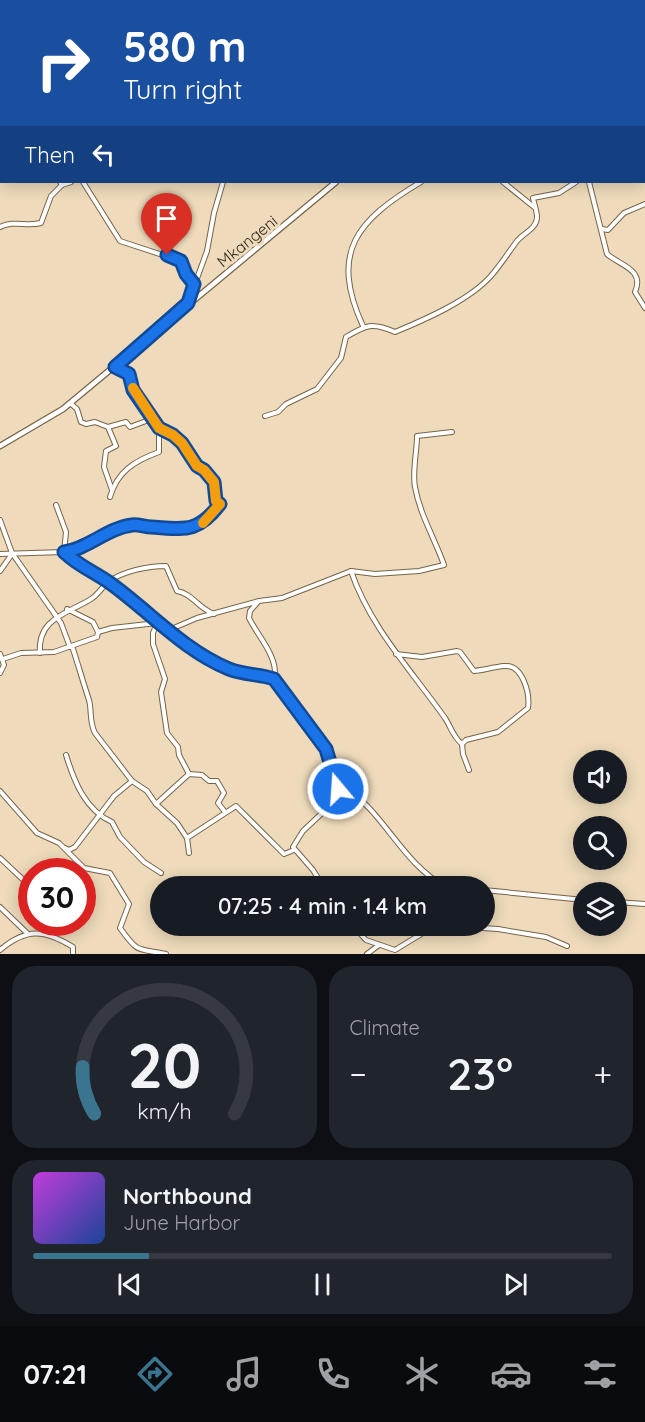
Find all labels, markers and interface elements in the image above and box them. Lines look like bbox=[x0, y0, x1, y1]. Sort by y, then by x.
text: 580 m bbox=[123, 20, 246, 73]
icon: right bbox=[24, 24, 102, 102]
text: Turn right bbox=[123, 72, 242, 106]
icon: left bbox=[87, 138, 120, 171]
text: Then bbox=[24, 141, 75, 169]
pin bbox=[141, 193, 192, 255]
icon: arrive bbox=[150, 202, 183, 235]
street label: Mkangeni bbox=[213, 211, 281, 271]
map controls bbox=[573, 750, 627, 936]
button: sound bbox=[573, 750, 627, 804]
position arrow bbox=[306, 757, 370, 821]
button: search bbox=[573, 816, 627, 870]
speed limit sign: 30 bbox=[18, 858, 96, 936]
button: layers bbox=[573, 882, 627, 936]
text: 07:25 · 4 min · 1.4 km bbox=[218, 892, 427, 920]
text: Climate bbox=[350, 1015, 420, 1040]
text: 20 bbox=[127, 1026, 201, 1104]
text: 23° bbox=[447, 1045, 513, 1101]
text: − bbox=[350, 1053, 367, 1094]
text: + bbox=[593, 1053, 612, 1094]
text: km/h bbox=[137, 1098, 191, 1124]
text: Northbound bbox=[123, 1182, 252, 1210]
text: June Harbor bbox=[123, 1210, 240, 1235]
icon: previous bbox=[113, 1268, 146, 1301]
icon: pause bbox=[306, 1268, 339, 1301]
icon: next bbox=[499, 1268, 532, 1301]
icon: directions bbox=[134, 1353, 176, 1395]
icon: music bbox=[223, 1353, 265, 1395]
icon: phone bbox=[312, 1353, 354, 1395]
icon: climate bbox=[401, 1353, 443, 1395]
icon: car bbox=[490, 1353, 532, 1395]
icon: filters bbox=[579, 1353, 621, 1395]
text: 07:21 bbox=[24, 1357, 87, 1391]

